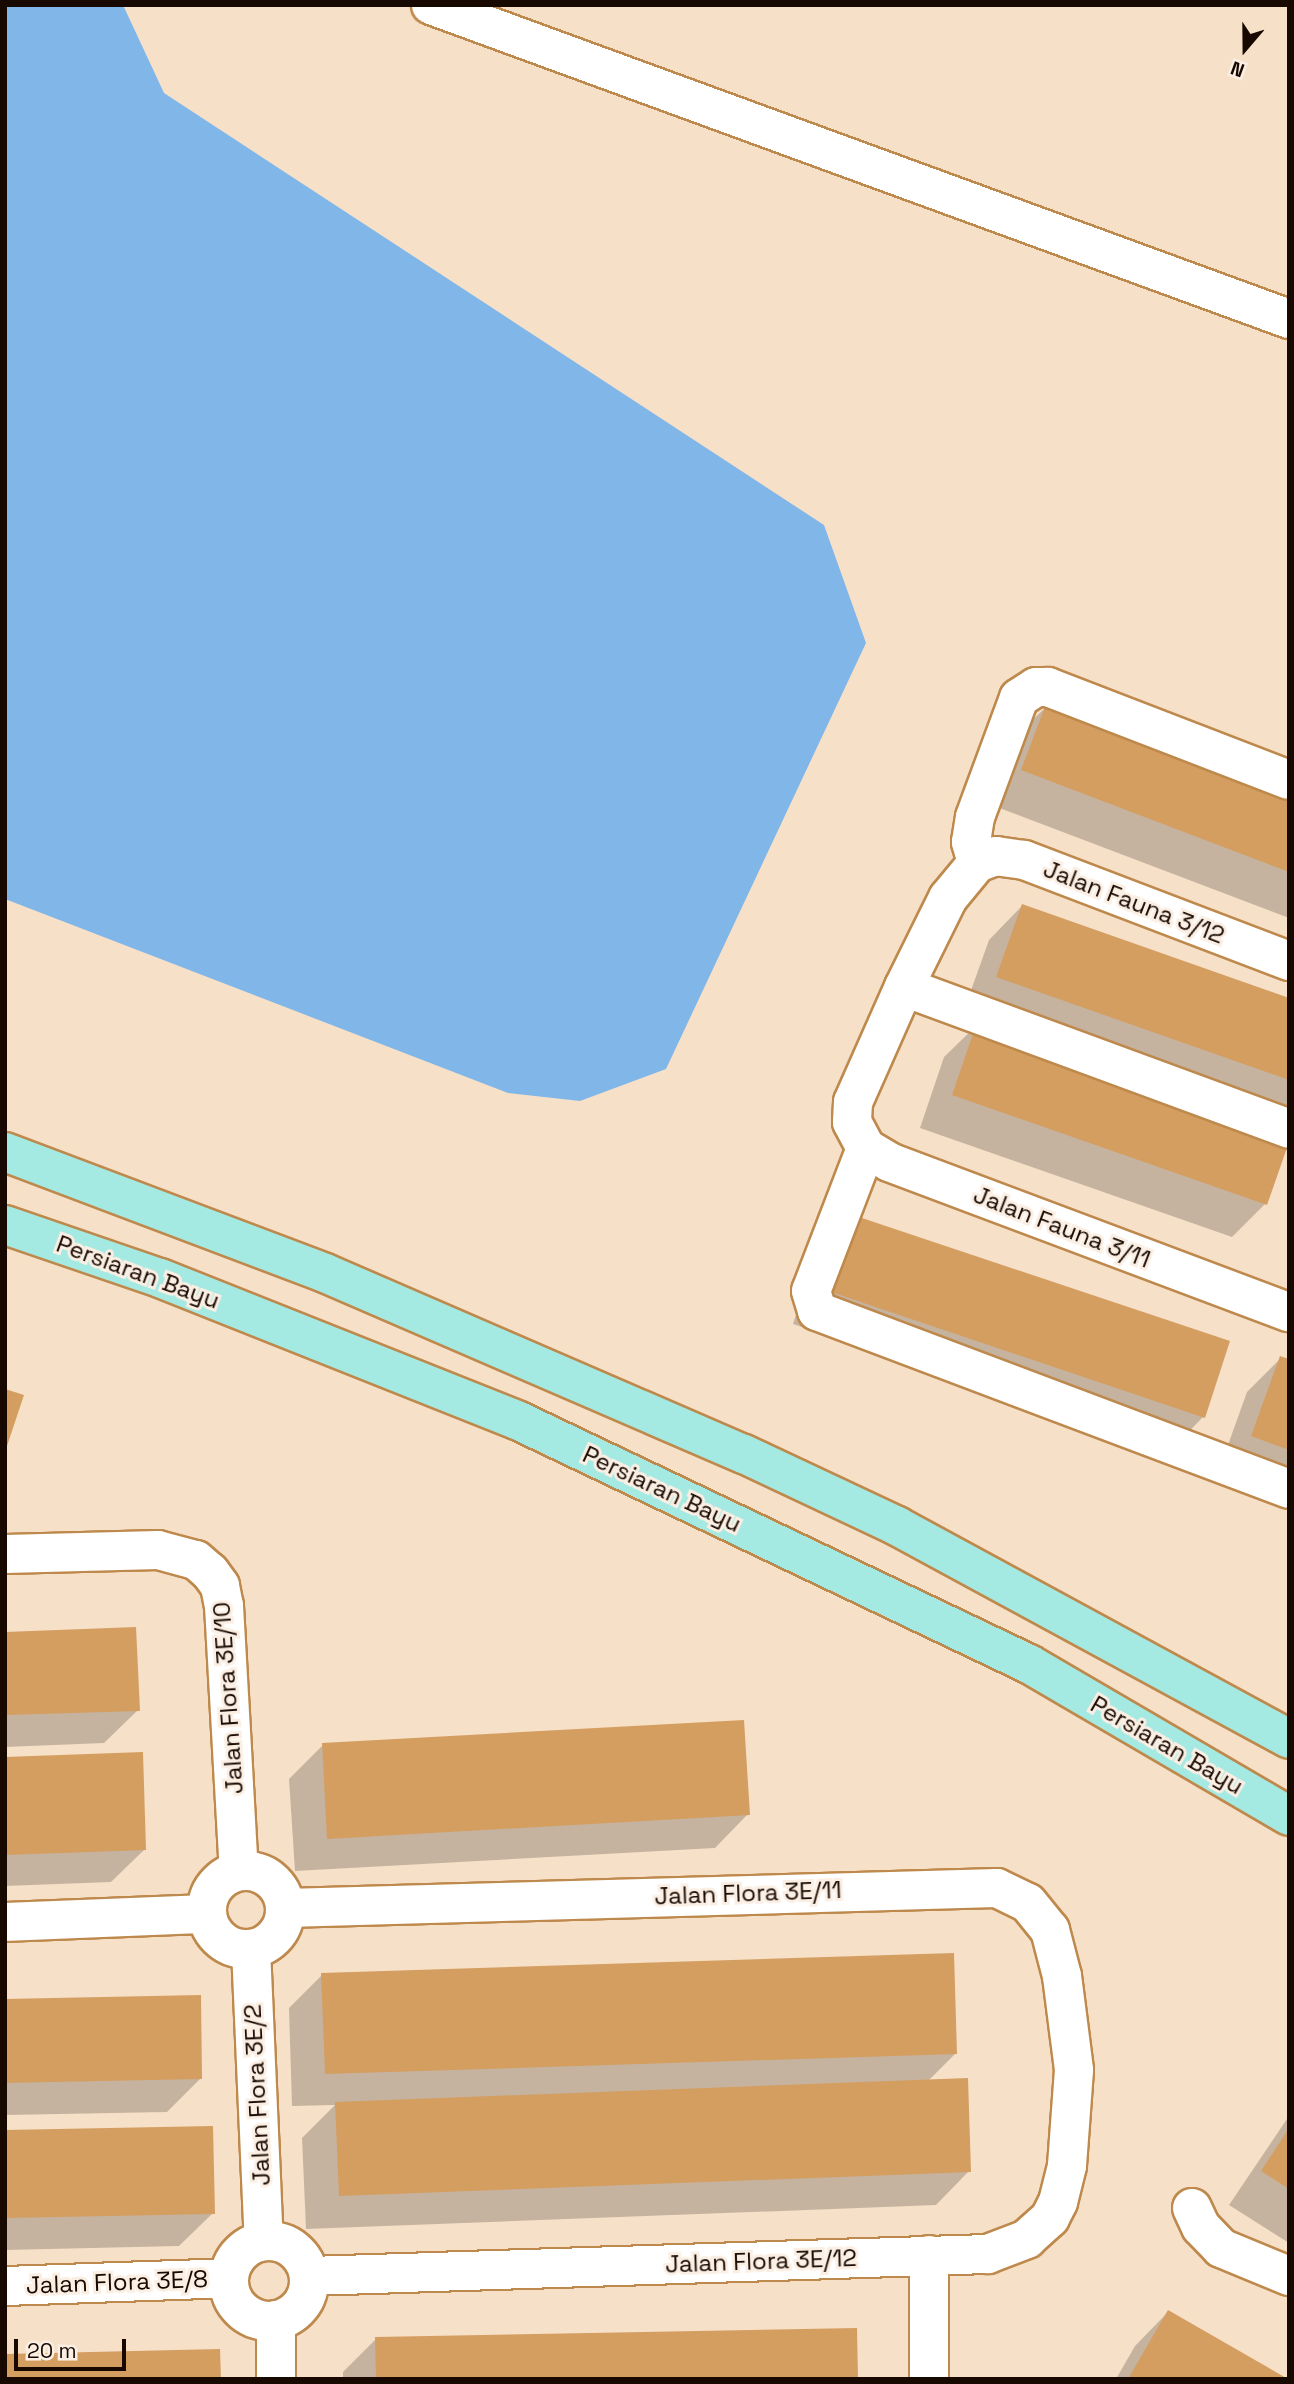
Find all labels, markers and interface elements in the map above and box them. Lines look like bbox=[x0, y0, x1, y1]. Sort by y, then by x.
north arrow bbox=[1210, 14, 1280, 84]
text: N bbox=[1227, 55, 1248, 83]
street label: Jalan Fauna 3/12 bbox=[1039, 854, 1229, 950]
street label: Jalan Fauna 3/11 bbox=[970, 1180, 1154, 1274]
street label: Persiaran Bayu bbox=[53, 1229, 223, 1315]
street label: Persiaran Bayu bbox=[578, 1440, 746, 1538]
street label: Jalan Flora 3E/10 bbox=[207, 1601, 249, 1795]
street label: Persiaran Bayu bbox=[1086, 1690, 1248, 1800]
street label: Jalan Flora 3E/11 bbox=[654, 1875, 842, 1911]
street label: Jalan Flora 3E/2 bbox=[238, 2004, 276, 2186]
street label: Jalan Flora 3E/12 bbox=[665, 2243, 857, 2279]
street label: Jalan Flora 3E/8 bbox=[25, 2264, 209, 2300]
scale bar bbox=[18, 2324, 130, 2368]
text: 20 m bbox=[27, 2337, 77, 2364]

